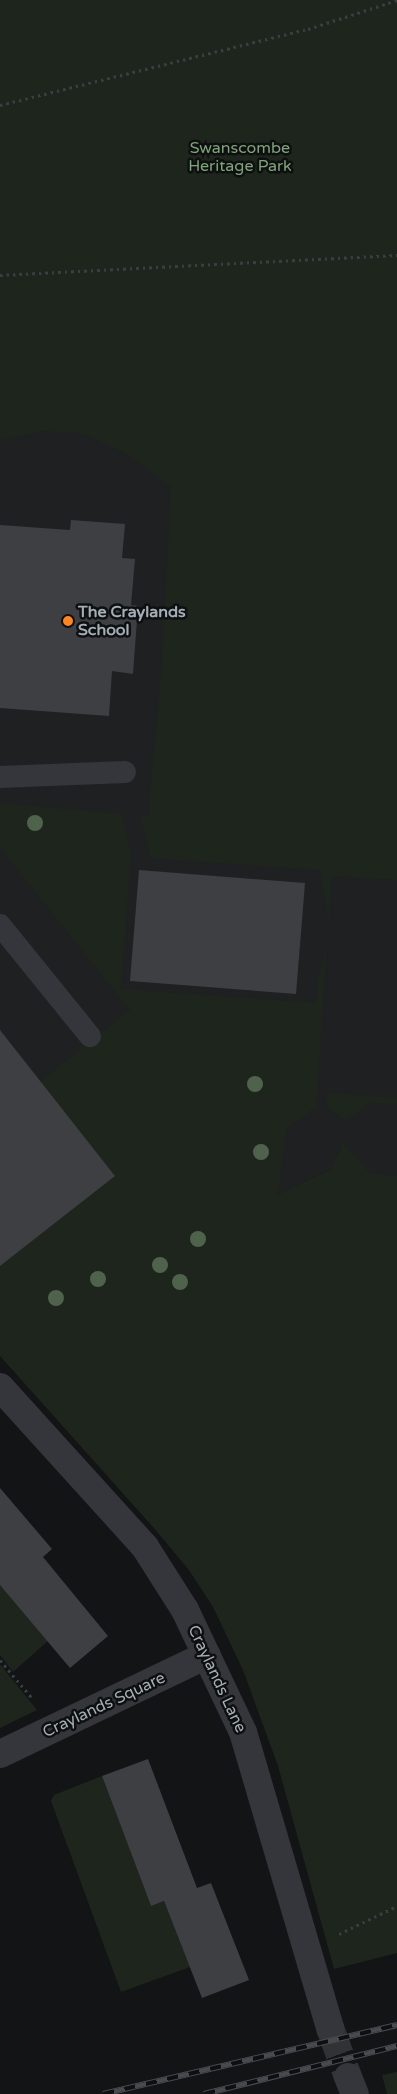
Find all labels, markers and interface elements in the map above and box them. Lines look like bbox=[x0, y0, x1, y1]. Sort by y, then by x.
park label: Swanscombe Heritage Park bbox=[188, 138, 292, 176]
place label: The Craylands School bbox=[78, 602, 186, 640]
marker: The Craylands School bbox=[62, 615, 74, 627]
street label: Craylands Lane bbox=[184, 1622, 250, 1736]
street label: Craylands Square bbox=[40, 1668, 168, 1742]

